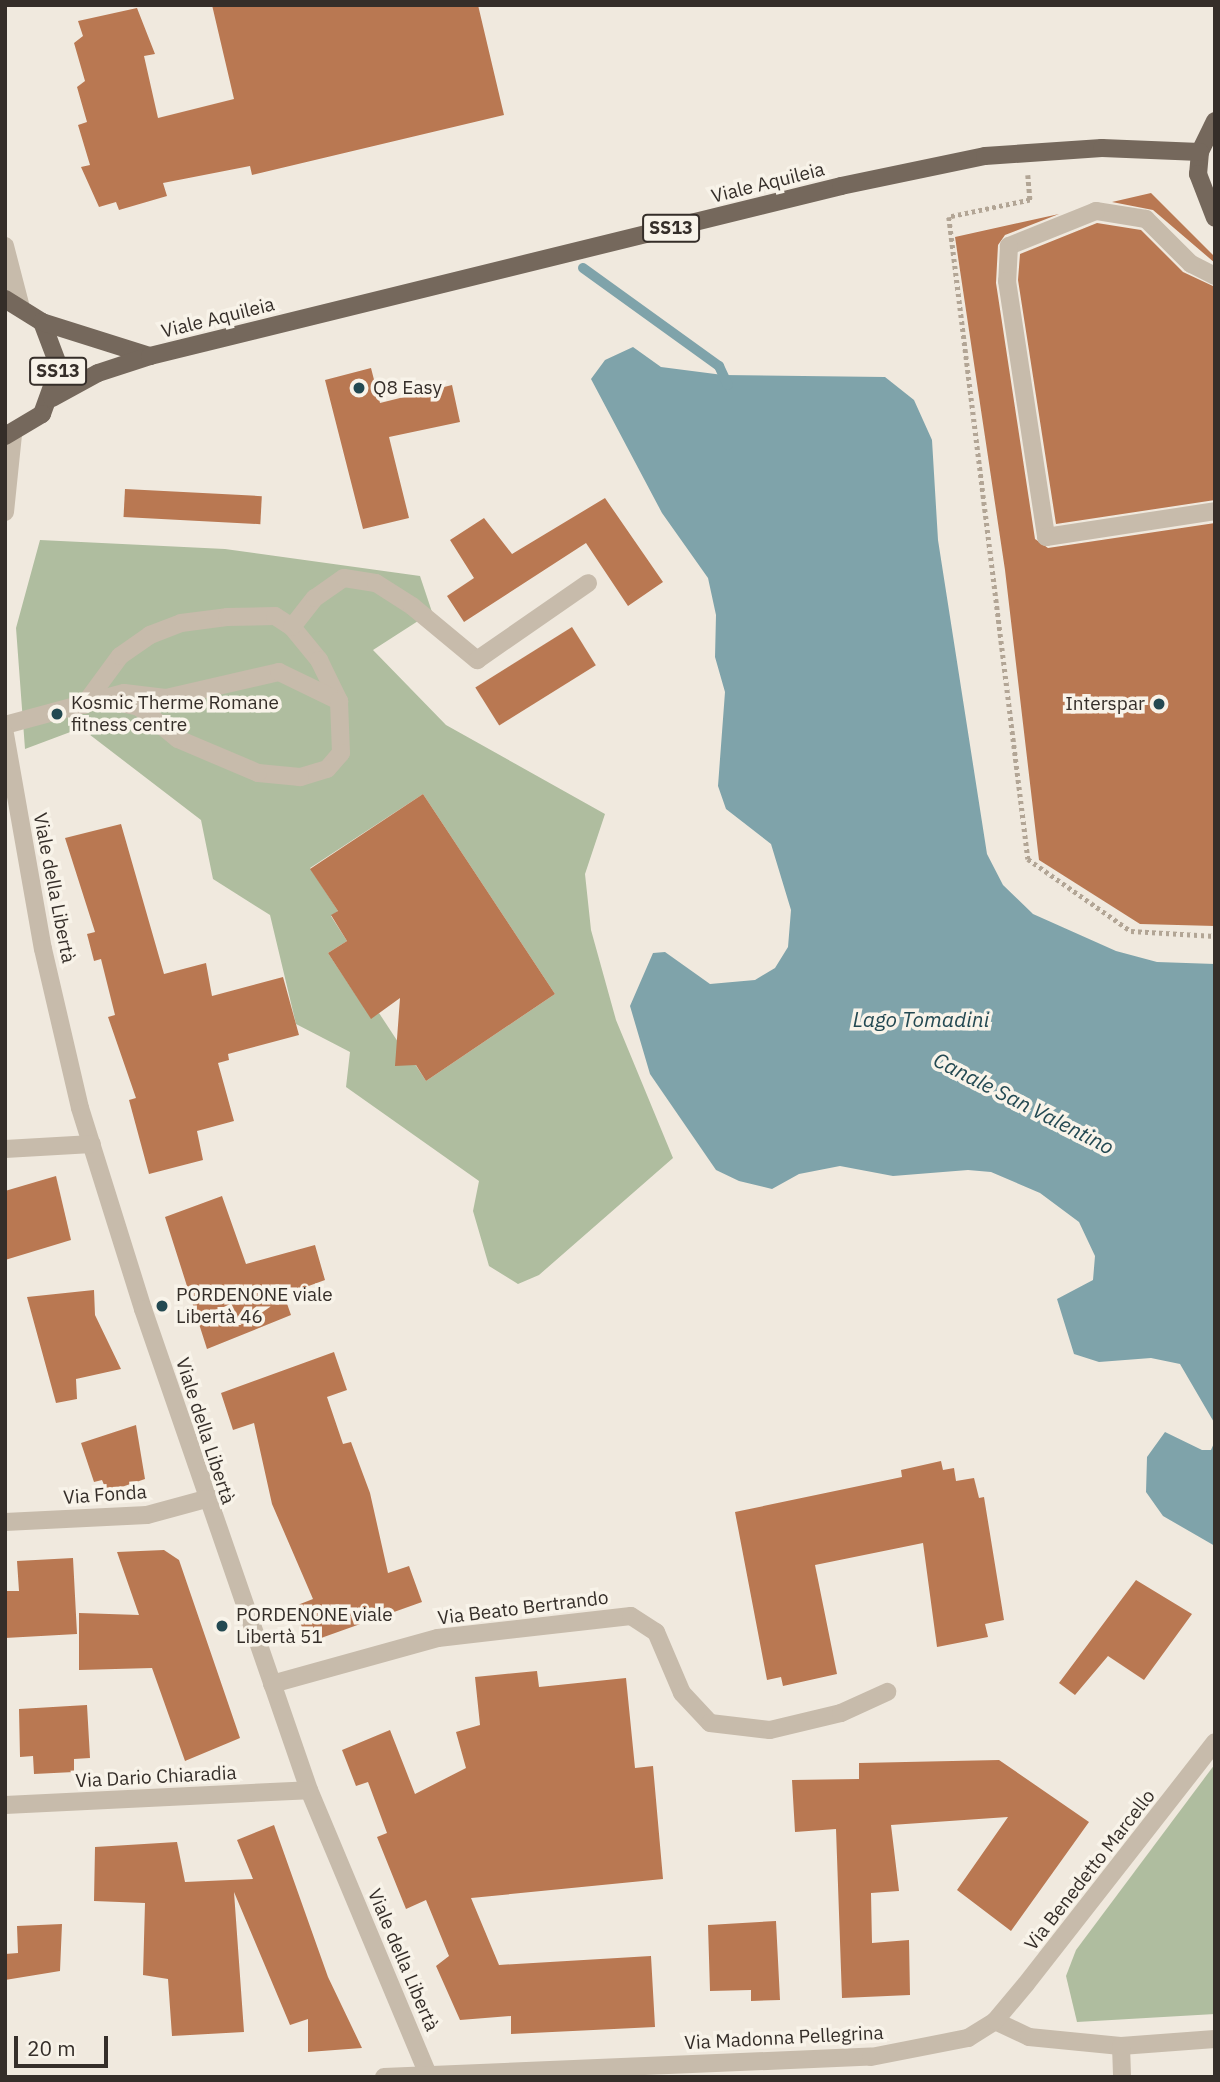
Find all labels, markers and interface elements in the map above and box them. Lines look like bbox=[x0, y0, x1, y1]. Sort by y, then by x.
street label: Viale Aquileia bbox=[709, 158, 827, 208]
road number: SS13 bbox=[641, 213, 701, 242]
street label: Viale Aquileia bbox=[159, 293, 277, 343]
road number: SS13 bbox=[28, 356, 88, 386]
place label: Q8 Easy bbox=[373, 377, 442, 399]
marker: Q8 Easy bbox=[351, 380, 367, 396]
place label: Kosmic Therme Romane fitness centre bbox=[71, 692, 279, 736]
place label: Interspar bbox=[1065, 693, 1145, 715]
marker: Interspar bbox=[1151, 696, 1167, 712]
marker: Kosmic Therme Romane fitness centre bbox=[49, 706, 65, 722]
street label: Viale della Libertà bbox=[28, 811, 80, 965]
water label: Lago Tomadini bbox=[853, 1006, 989, 1032]
water label: Canale San Valentino bbox=[930, 1047, 1118, 1159]
place label: PORDENONE viale Libertà 46 bbox=[176, 1284, 333, 1328]
marker: PORDENONE viale Libertà 46 bbox=[154, 1298, 170, 1314]
street label: Viale della Libertà bbox=[171, 1355, 239, 1507]
street label: Via Fonda bbox=[62, 1481, 148, 1509]
street label: Via Beato Bertrando bbox=[436, 1586, 610, 1630]
place label: PORDENONE viale Libertà 51 bbox=[236, 1604, 393, 1648]
marker: PORDENONE viale Libertà 51 bbox=[214, 1618, 230, 1634]
street label: Via Dario Chiaradia bbox=[75, 1761, 237, 1793]
street label: Via Benedetto Marcello bbox=[1020, 1785, 1160, 1955]
street label: Viale della Libertà bbox=[363, 1885, 443, 2035]
street label: Via Madonna Pellegrina bbox=[684, 2021, 884, 2055]
scale bar bbox=[18, 2022, 112, 2066]
text: 20 m bbox=[27, 2034, 76, 2062]

